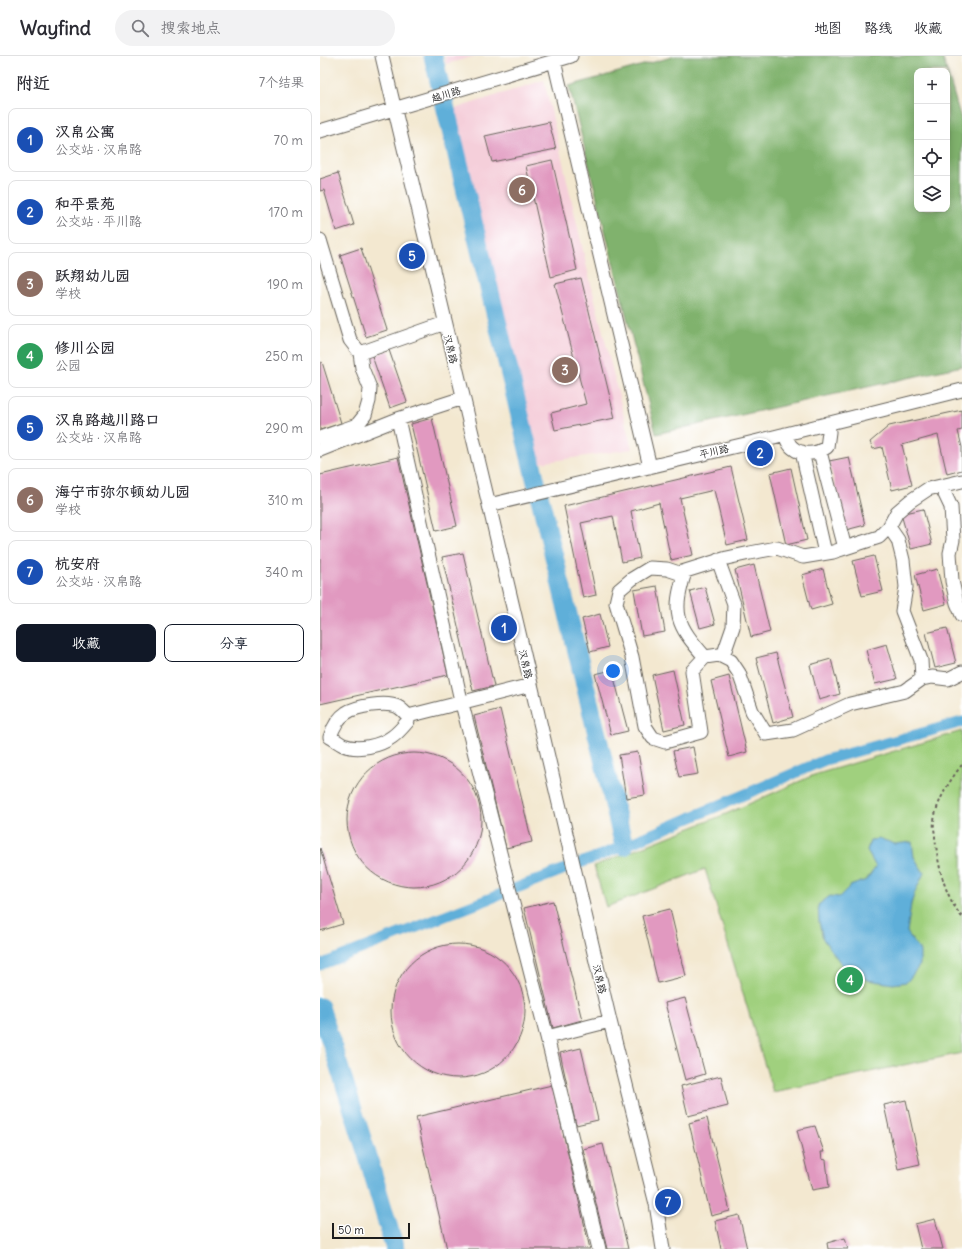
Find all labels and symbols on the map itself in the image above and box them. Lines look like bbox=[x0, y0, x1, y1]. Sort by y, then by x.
street label: 越川路 bbox=[430, 84, 462, 105]
pin: 6 bbox=[509, 175, 535, 205]
pin: 5 bbox=[399, 241, 425, 271]
street label: 汉帛路 bbox=[441, 333, 460, 365]
pin: 3 bbox=[552, 355, 578, 385]
pin: 2 bbox=[747, 438, 773, 468]
street label: 平川路 bbox=[698, 442, 730, 461]
pin: 1 bbox=[491, 613, 517, 643]
street label: 汉帛路 bbox=[516, 648, 535, 680]
your location bbox=[603, 661, 623, 681]
street label: 汉帛路 bbox=[590, 963, 609, 995]
pin: 4 bbox=[837, 965, 863, 995]
pin: 7 bbox=[655, 1187, 681, 1217]
scale bar bbox=[332, 1221, 410, 1240]

